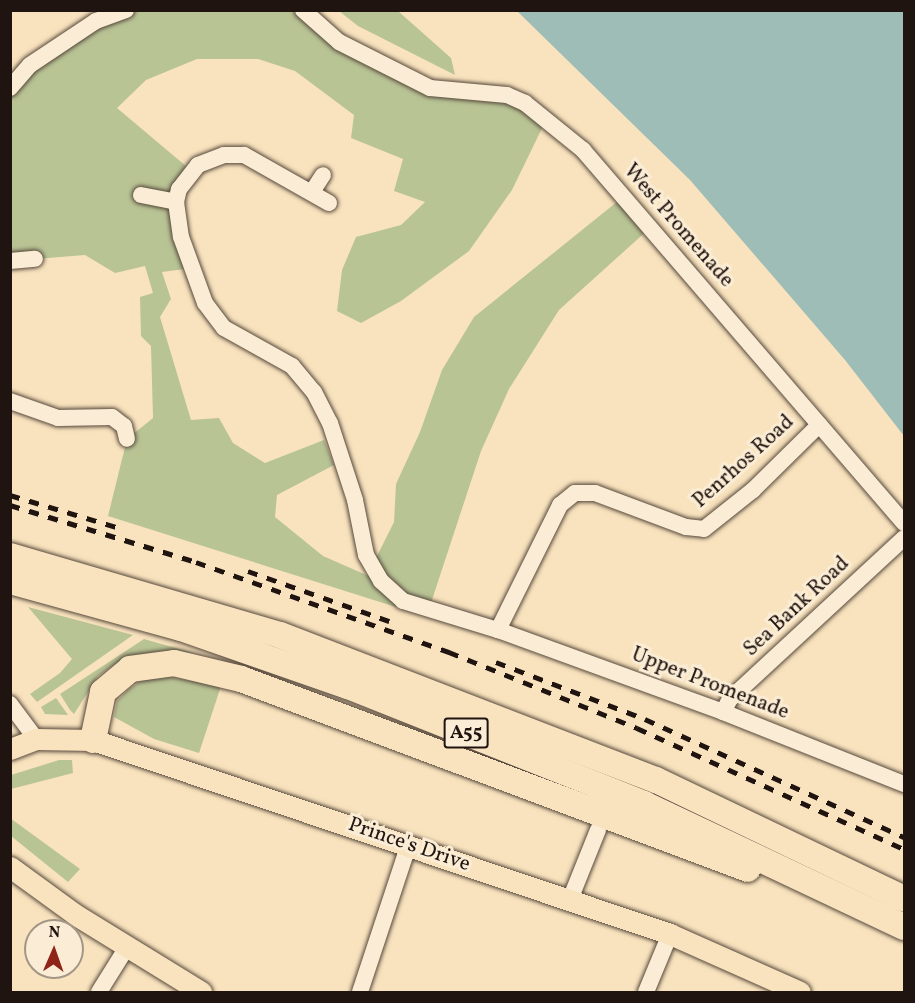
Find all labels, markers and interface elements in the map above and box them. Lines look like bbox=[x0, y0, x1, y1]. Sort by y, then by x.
street label: West Promenade bbox=[618, 159, 738, 293]
street label: Penrhos Road bbox=[688, 410, 800, 514]
street label: Sea Bank Road bbox=[739, 552, 855, 662]
street label: Upper Promenade bbox=[628, 642, 792, 726]
road number: A55 bbox=[444, 716, 488, 750]
street label: Prince's Drive bbox=[345, 812, 473, 878]
north arrow bbox=[24, 919, 84, 979]
text: N bbox=[48, 922, 61, 944]

